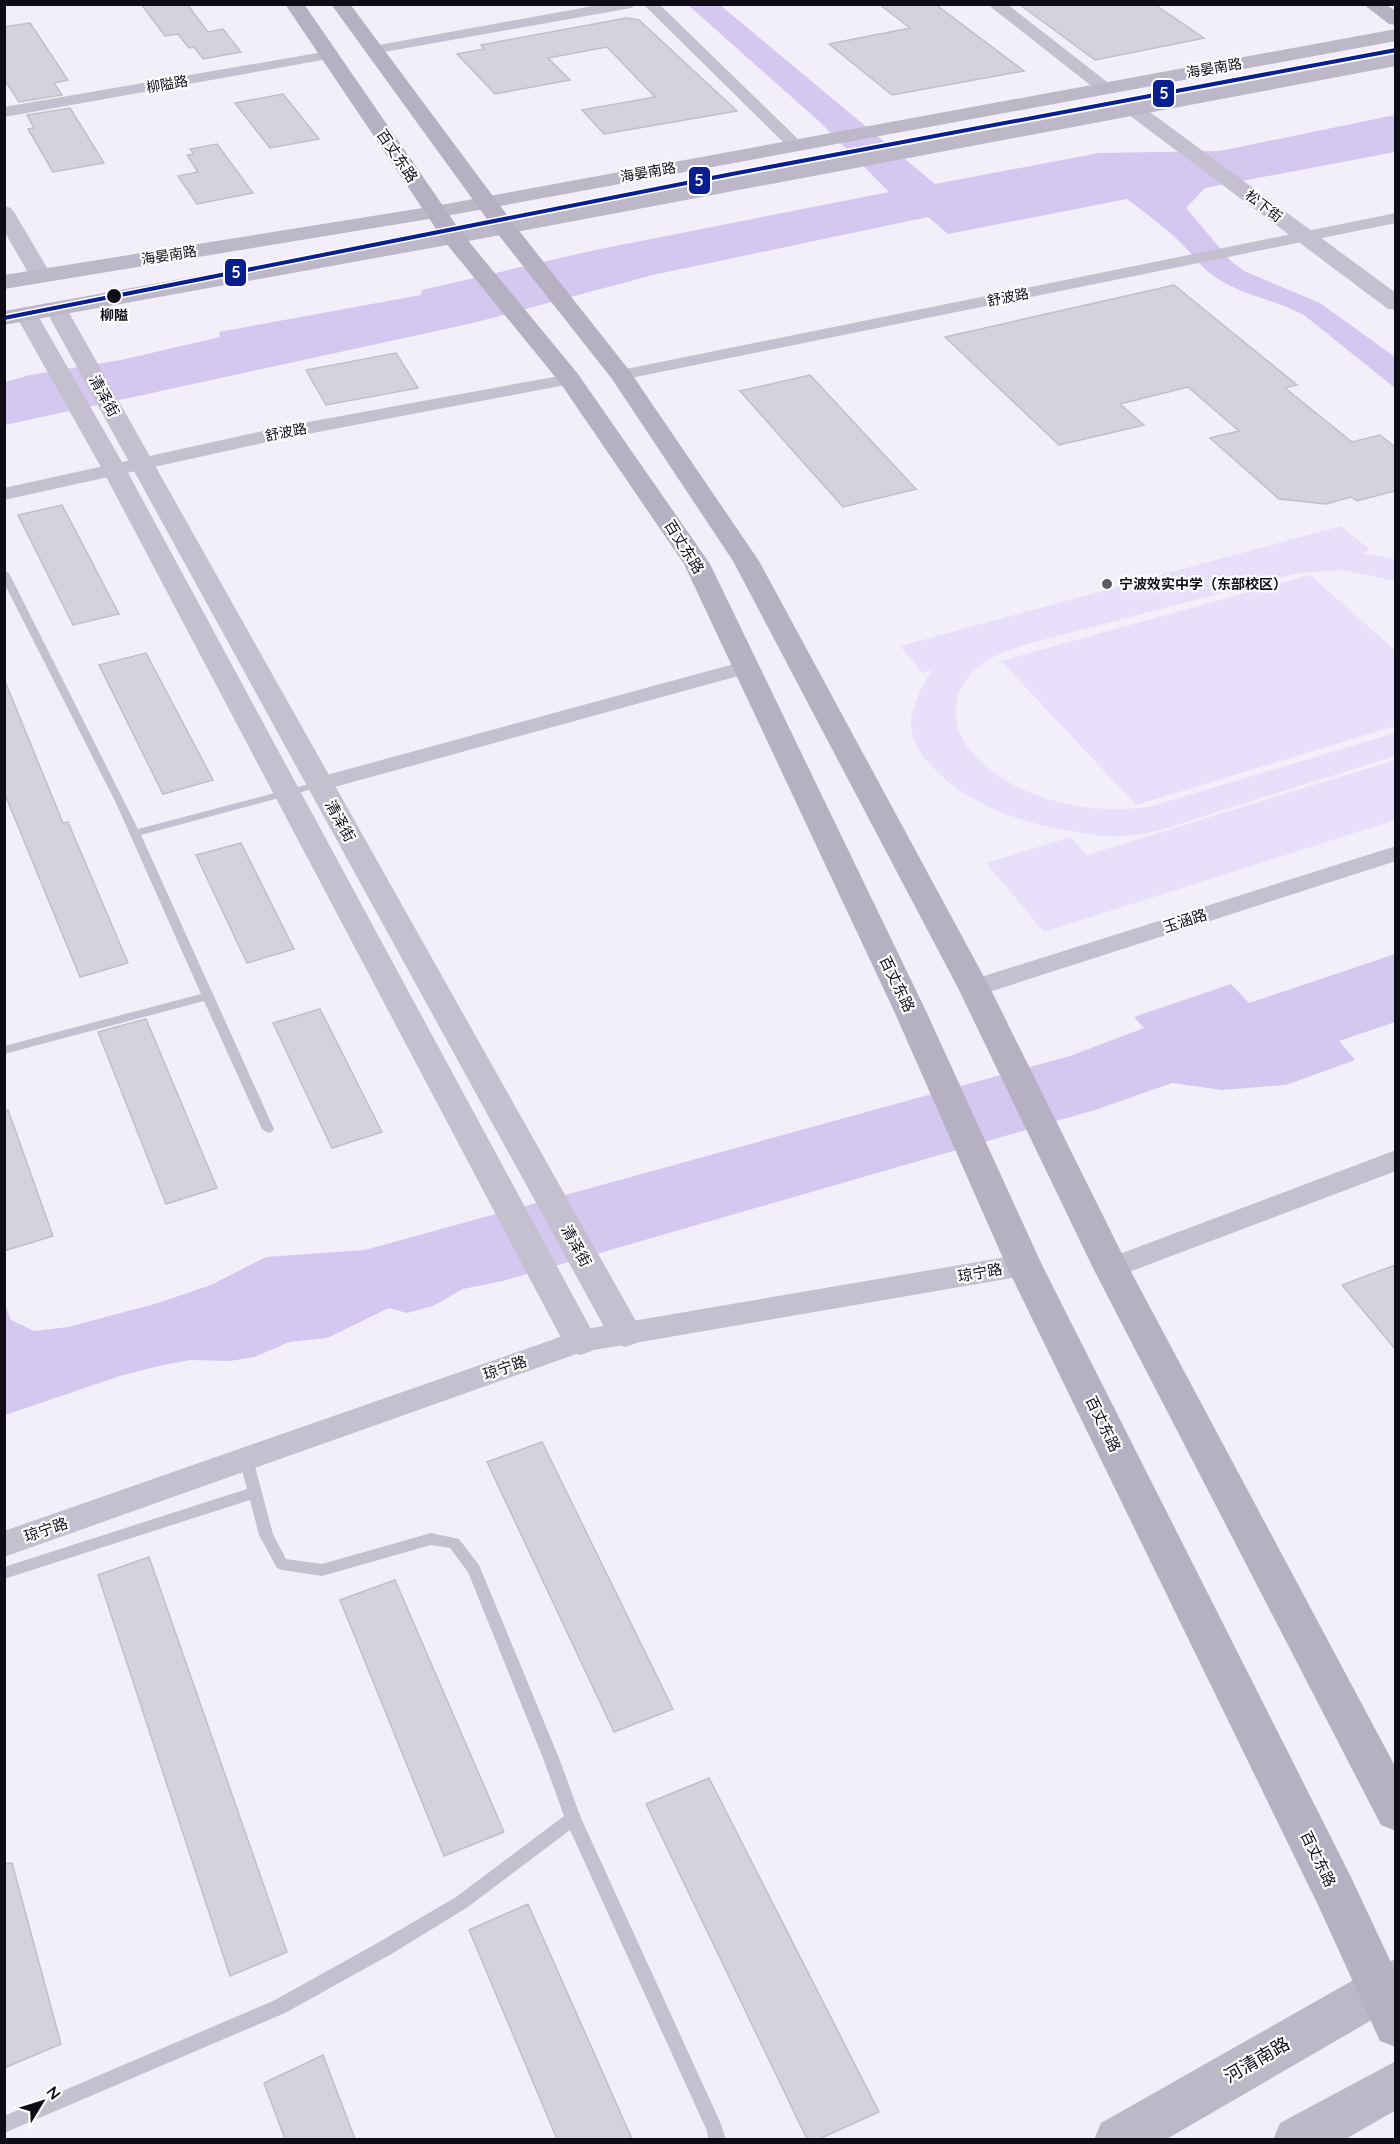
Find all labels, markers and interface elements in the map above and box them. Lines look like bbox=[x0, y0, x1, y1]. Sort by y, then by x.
street label: 海晏南路 bbox=[1185, 54, 1243, 82]
street label: 柳隘路 bbox=[145, 71, 189, 97]
line badge: 5 bbox=[1152, 79, 1175, 108]
text: 5 bbox=[1159, 83, 1169, 103]
street label: 百丈东路 bbox=[373, 126, 422, 186]
street label: 海晏南路 bbox=[619, 158, 677, 186]
line badge: 5 bbox=[688, 166, 711, 195]
text: 5 bbox=[694, 170, 704, 190]
street label: 松下街 bbox=[1242, 186, 1286, 226]
street label: 海晏南路 bbox=[140, 242, 198, 268]
line badge: 5 bbox=[224, 258, 247, 287]
text: 5 bbox=[231, 262, 241, 282]
street label: 舒波路 bbox=[986, 284, 1030, 310]
marker: 柳隘 bbox=[105, 287, 123, 305]
place label: 柳隘 bbox=[100, 306, 128, 324]
street label: 清泽街 bbox=[85, 371, 124, 420]
street label: 舒波路 bbox=[264, 419, 308, 445]
street label: 百丈东路 bbox=[660, 516, 708, 577]
place label: 宁波效实中学（东部校区） bbox=[1119, 575, 1287, 593]
marker: 宁波效实中学（东部校区） bbox=[1100, 577, 1114, 591]
street label: 清泽街 bbox=[321, 796, 360, 845]
street label: 玉涵路 bbox=[1161, 905, 1209, 937]
street label: 百丈东路 bbox=[876, 953, 919, 1015]
street label: 清泽街 bbox=[557, 1221, 596, 1270]
street label: 琼宁路 bbox=[956, 1259, 1004, 1286]
street label: 琼宁路 bbox=[480, 1351, 529, 1384]
street label: 百丈东路 bbox=[1082, 1393, 1125, 1455]
street label: 琼宁路 bbox=[21, 1513, 70, 1546]
street label: 百丈东路 bbox=[1297, 1828, 1340, 1890]
street label: 河清南路 bbox=[1220, 2032, 1294, 2088]
north arrow bbox=[12, 2072, 72, 2132]
text: N bbox=[42, 2082, 65, 2104]

